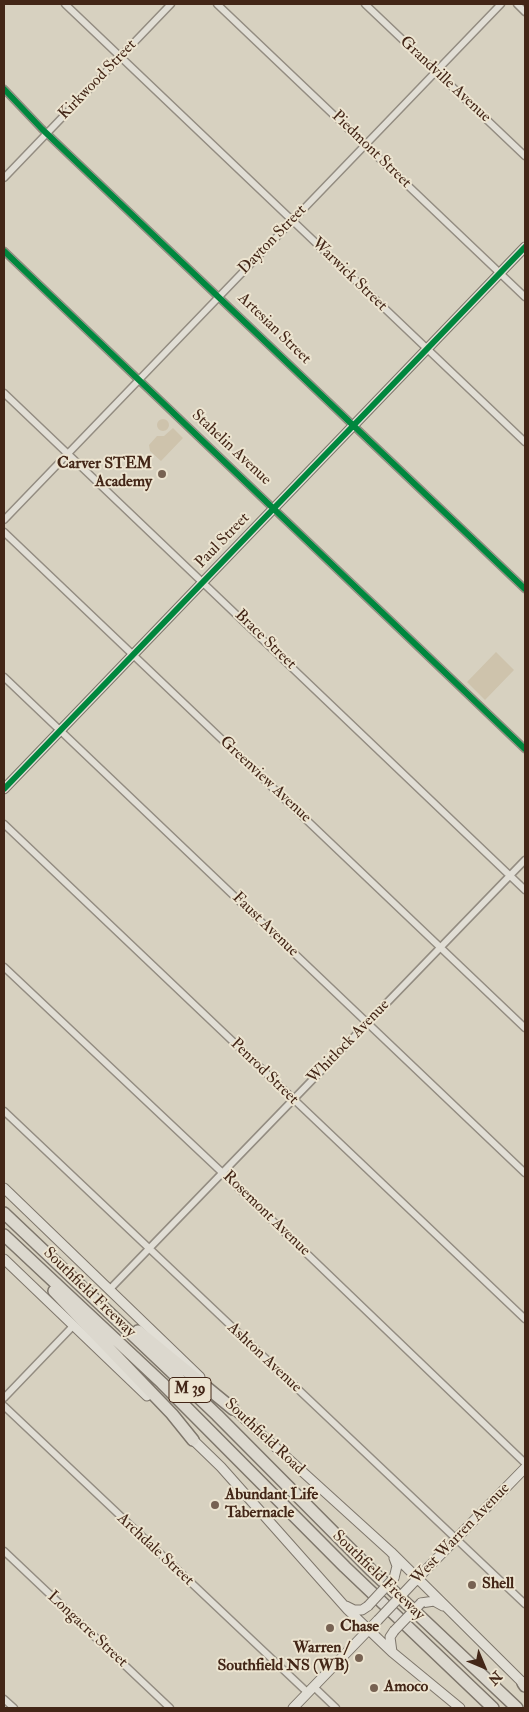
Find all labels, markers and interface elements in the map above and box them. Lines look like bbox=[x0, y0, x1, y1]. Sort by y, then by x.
street label: Grandville Avenue bbox=[395, 33, 495, 127]
street label: Kirkwood Street bbox=[55, 36, 141, 124]
street label: Piedmont Street bbox=[327, 107, 415, 193]
street label: Dayton Street bbox=[235, 201, 311, 279]
street label: Warwick Street bbox=[307, 234, 391, 316]
street label: Artesian Street bbox=[233, 289, 315, 369]
street label: Stahelin Avenue bbox=[187, 406, 275, 490]
place label: Carver STEM Academy bbox=[57, 455, 152, 493]
marker: Carver STEM Academy bbox=[156, 468, 168, 480]
street label: Paul Street bbox=[192, 509, 254, 573]
street label: Brace Street bbox=[230, 606, 300, 674]
street label: Greenview Avenue bbox=[215, 733, 315, 827]
street label: Faust Avenue bbox=[228, 889, 302, 961]
street label: Whitlock Avenue bbox=[304, 996, 394, 1088]
street label: Penrod Street bbox=[226, 1035, 302, 1109]
street label: Rosemont Avenue bbox=[218, 1167, 314, 1261]
street label: Southfield Freeway bbox=[39, 1244, 139, 1342]
street label: Ashton Avenue bbox=[223, 1319, 305, 1397]
road number: M 39 bbox=[169, 1378, 211, 1402]
street label: Southfield Road bbox=[220, 1395, 308, 1479]
street label: West Warren Avenue bbox=[408, 1479, 514, 1589]
place label: Abundant Life Tabernacle bbox=[225, 1486, 318, 1524]
marker: Abundant Life Tabernacle bbox=[209, 1499, 221, 1511]
street label: Archdale Street bbox=[113, 1510, 197, 1590]
street label: Southfield Freeway bbox=[328, 1527, 428, 1625]
place label: Shell bbox=[482, 1575, 514, 1595]
marker: Shell bbox=[466, 1579, 478, 1591]
street label: Longacre Street bbox=[43, 1588, 131, 1672]
place label: Chase bbox=[340, 1618, 379, 1638]
marker: Chase bbox=[324, 1622, 336, 1634]
place label: Warren / Southfield NS (WB) bbox=[217, 1639, 349, 1677]
north arrow bbox=[459, 1642, 509, 1692]
marker: Warren / Southfield NS (WB) bbox=[353, 1652, 365, 1664]
text: N bbox=[485, 1668, 505, 1688]
place label: Amoco bbox=[384, 1678, 428, 1698]
marker: Amoco bbox=[368, 1682, 380, 1694]

